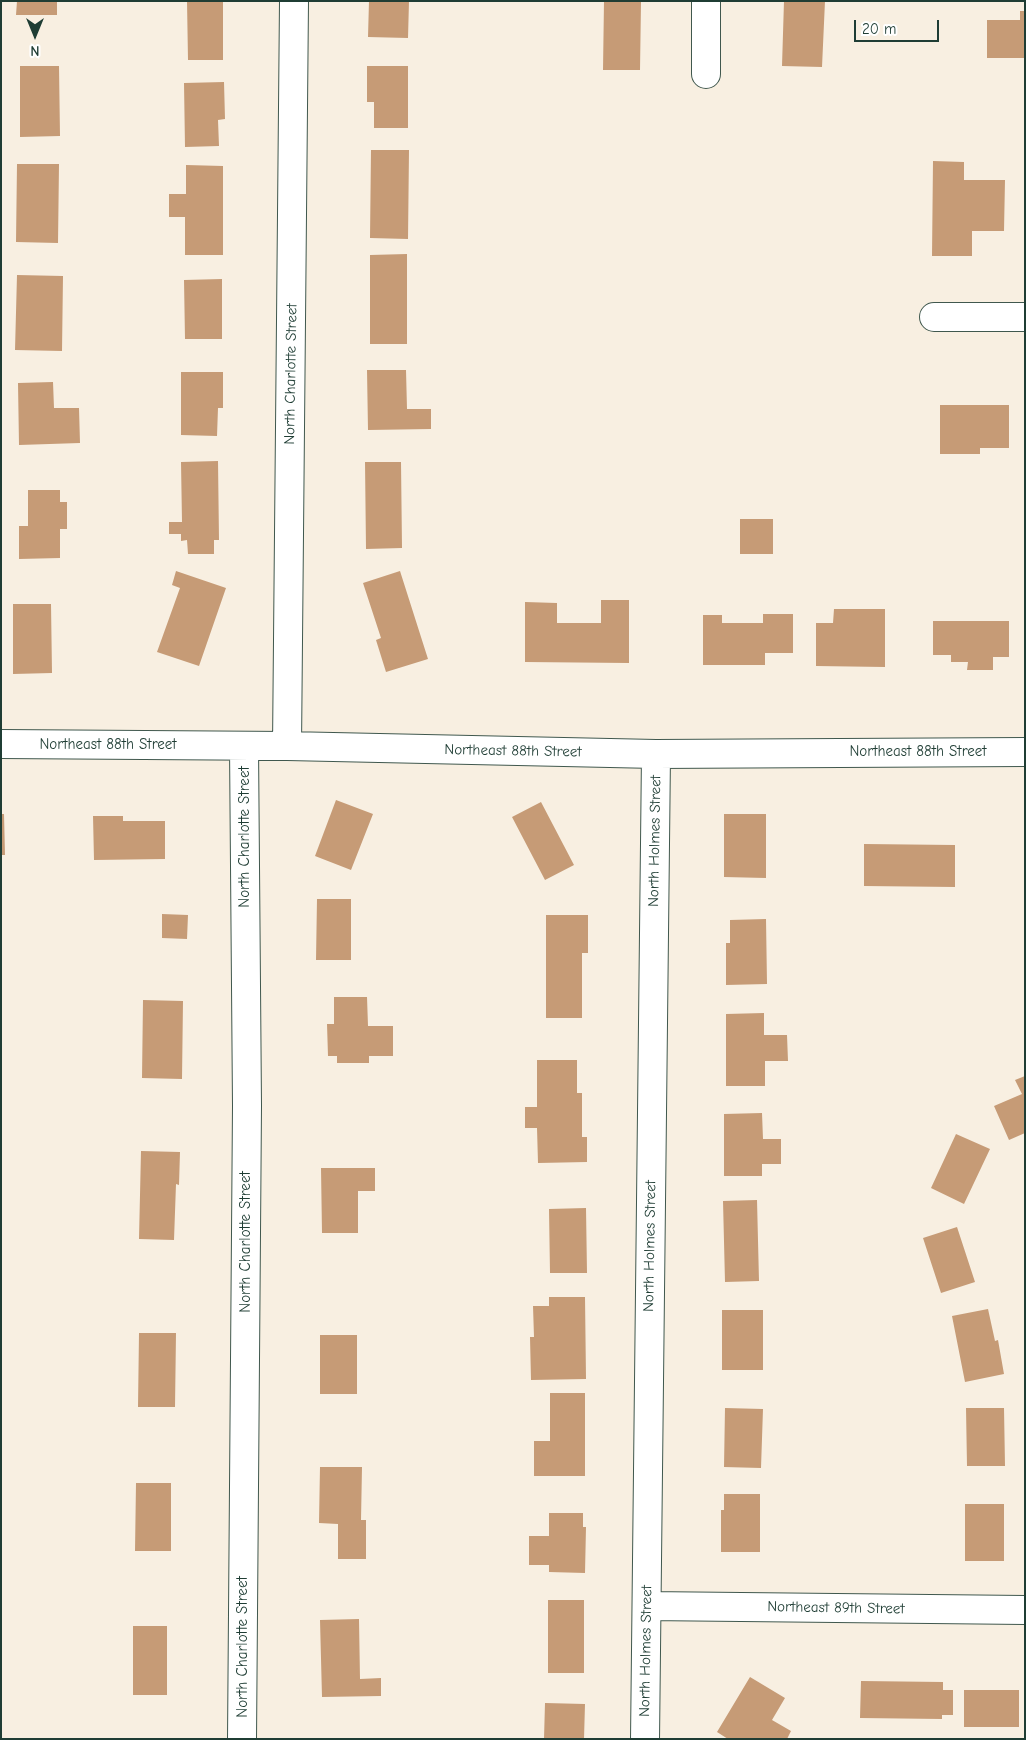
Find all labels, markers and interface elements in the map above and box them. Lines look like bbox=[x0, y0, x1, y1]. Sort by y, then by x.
north arrow bbox=[10, 10, 60, 60]
scale bar bbox=[856, 10, 941, 42]
text: 20 m bbox=[862, 20, 896, 38]
text: N bbox=[30, 42, 40, 59]
street label: North Charlotte Street bbox=[281, 303, 301, 445]
street label: Northeast 88th Street bbox=[39, 736, 177, 754]
street label: Northeast 88th Street bbox=[444, 741, 582, 761]
street label: Northeast 88th Street bbox=[849, 743, 987, 761]
street label: North Charlotte Street bbox=[236, 766, 254, 908]
street label: North Holmes Street bbox=[645, 775, 665, 907]
street label: North Charlotte Street bbox=[237, 1171, 255, 1313]
street label: North Holmes Street bbox=[640, 1180, 660, 1312]
street label: North Charlotte Street bbox=[234, 1576, 252, 1718]
street label: North Holmes Street bbox=[636, 1585, 656, 1717]
street label: Northeast 89th Street bbox=[767, 1598, 905, 1618]

